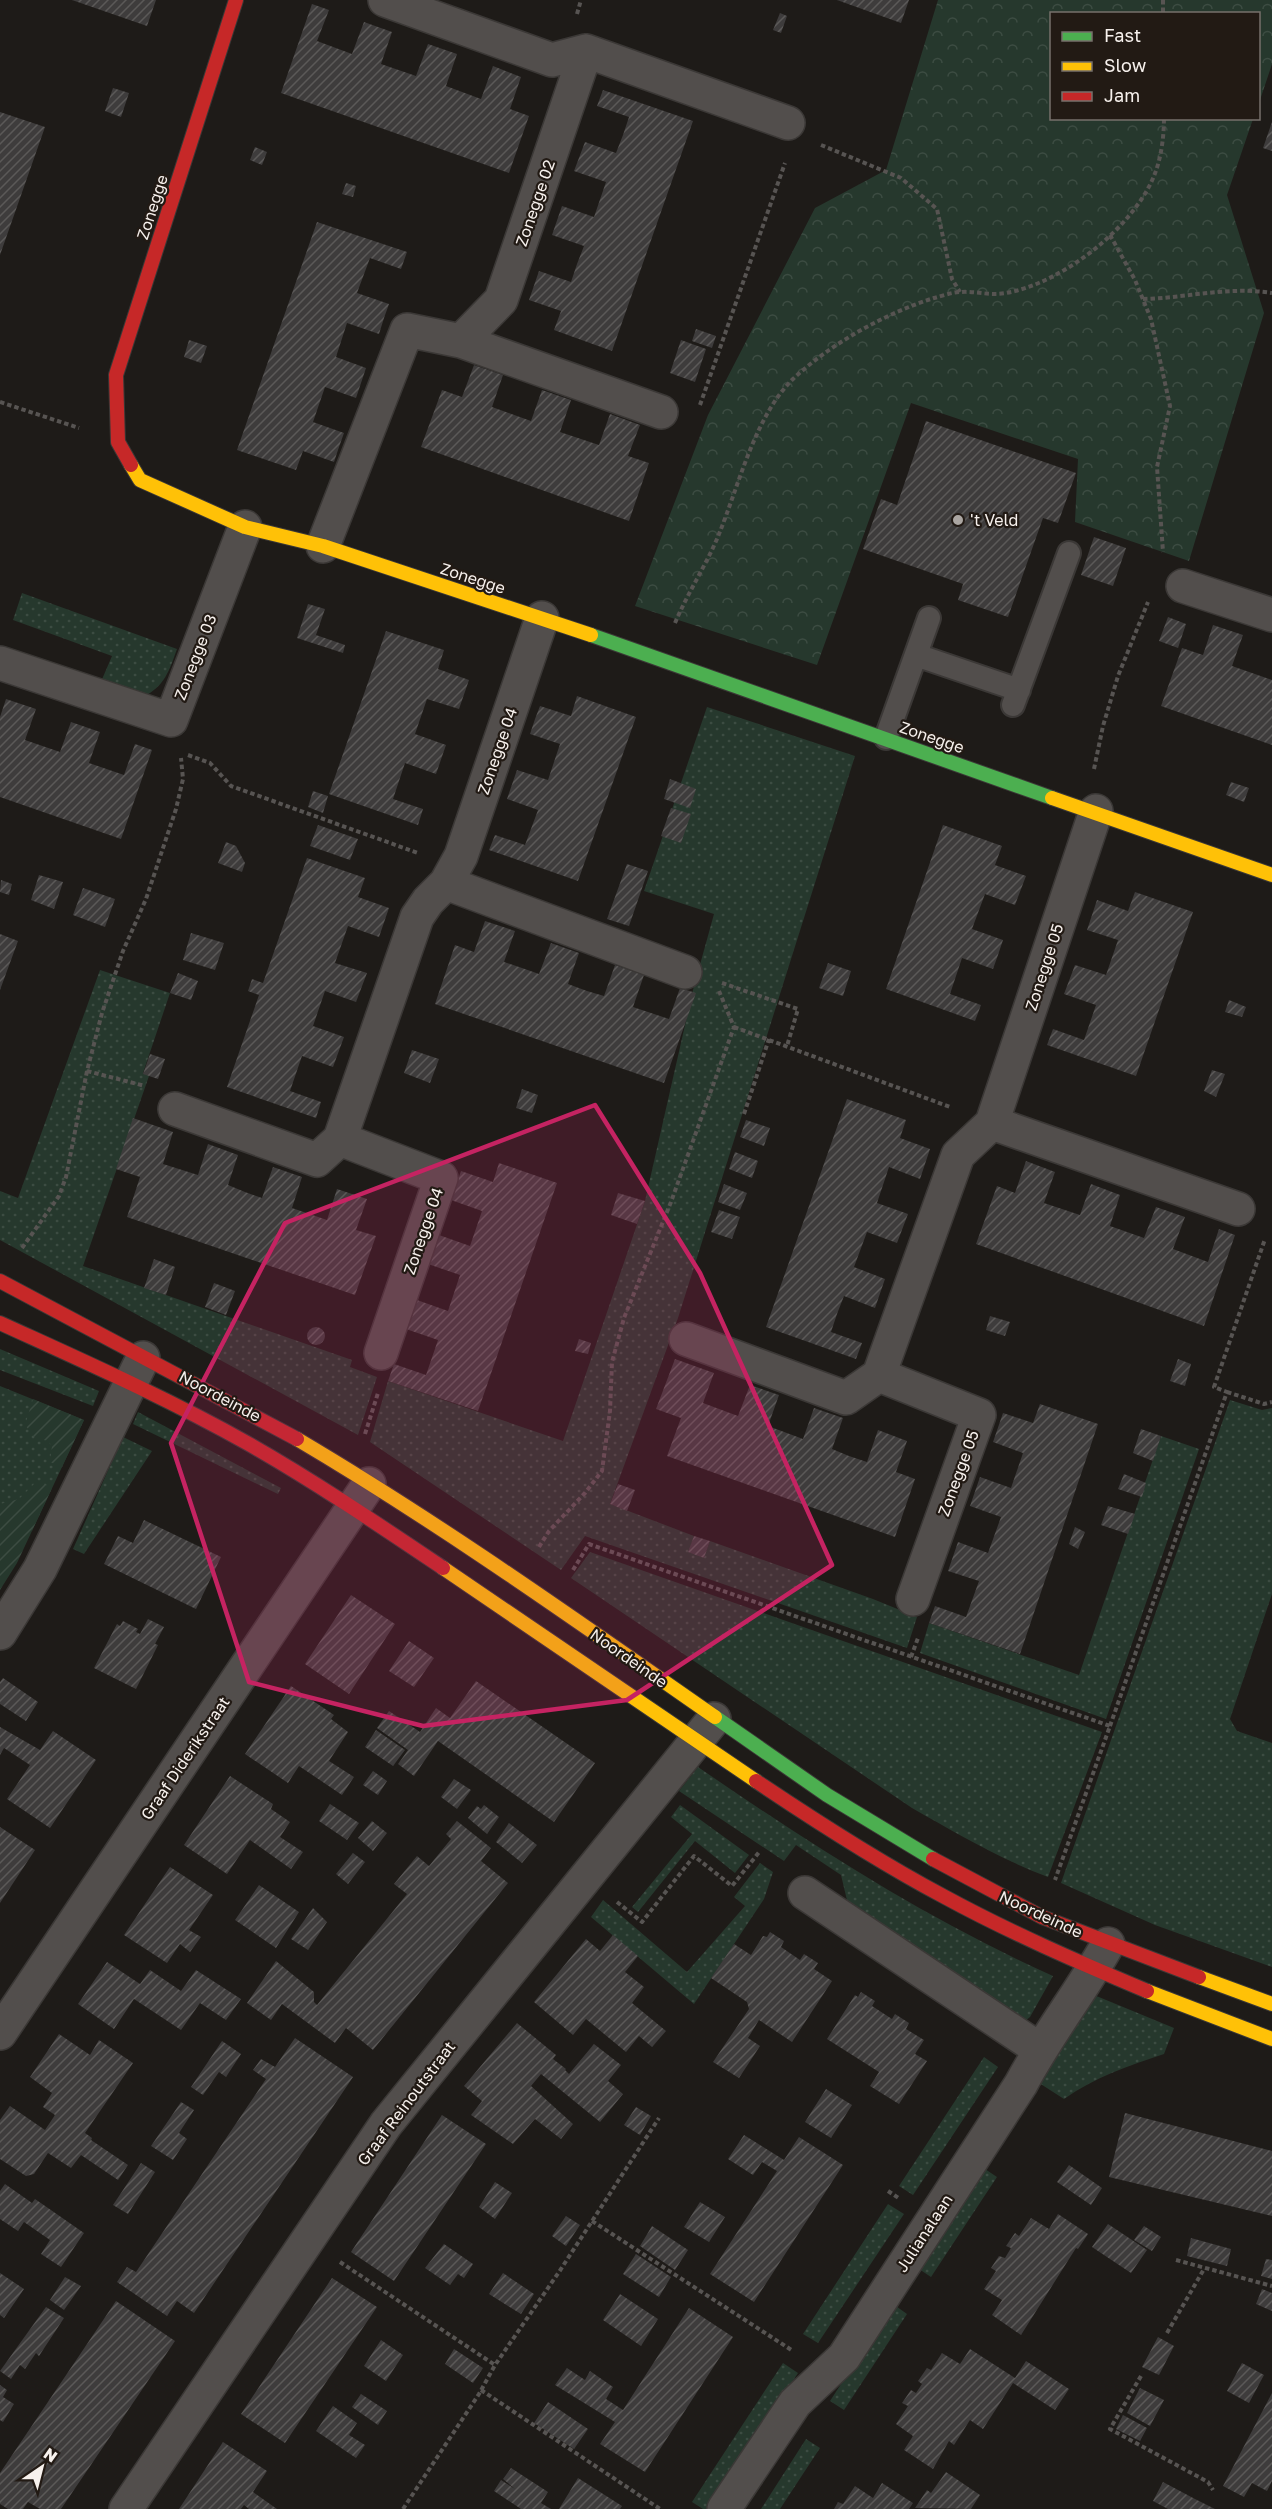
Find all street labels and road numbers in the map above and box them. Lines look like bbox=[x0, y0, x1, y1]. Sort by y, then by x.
street label: Zonegge 02 bbox=[511, 157, 559, 249]
street label: Zonegge bbox=[132, 172, 172, 242]
street label: Zonegge bbox=[438, 558, 508, 598]
street label: Zonegge 03 bbox=[169, 611, 221, 703]
street label: Zonegge 04 bbox=[473, 705, 521, 797]
street label: Zonegge bbox=[897, 717, 967, 757]
street label: Zonegge 05 bbox=[1021, 921, 1067, 1013]
street label: Zonegge 04 bbox=[399, 1185, 447, 1277]
street label: Noordeinde bbox=[176, 1366, 264, 1426]
street label: Zonegge 05 bbox=[933, 1427, 983, 1519]
street label: Noordeinde bbox=[586, 1624, 672, 1692]
street label: Graaf Diderikstraat bbox=[136, 1692, 234, 1824]
street label: Noordeinde bbox=[996, 1886, 1086, 1942]
street label: Graaf Reinoutstraat bbox=[353, 2037, 459, 2169]
street label: Julianalaan bbox=[891, 2190, 957, 2276]

